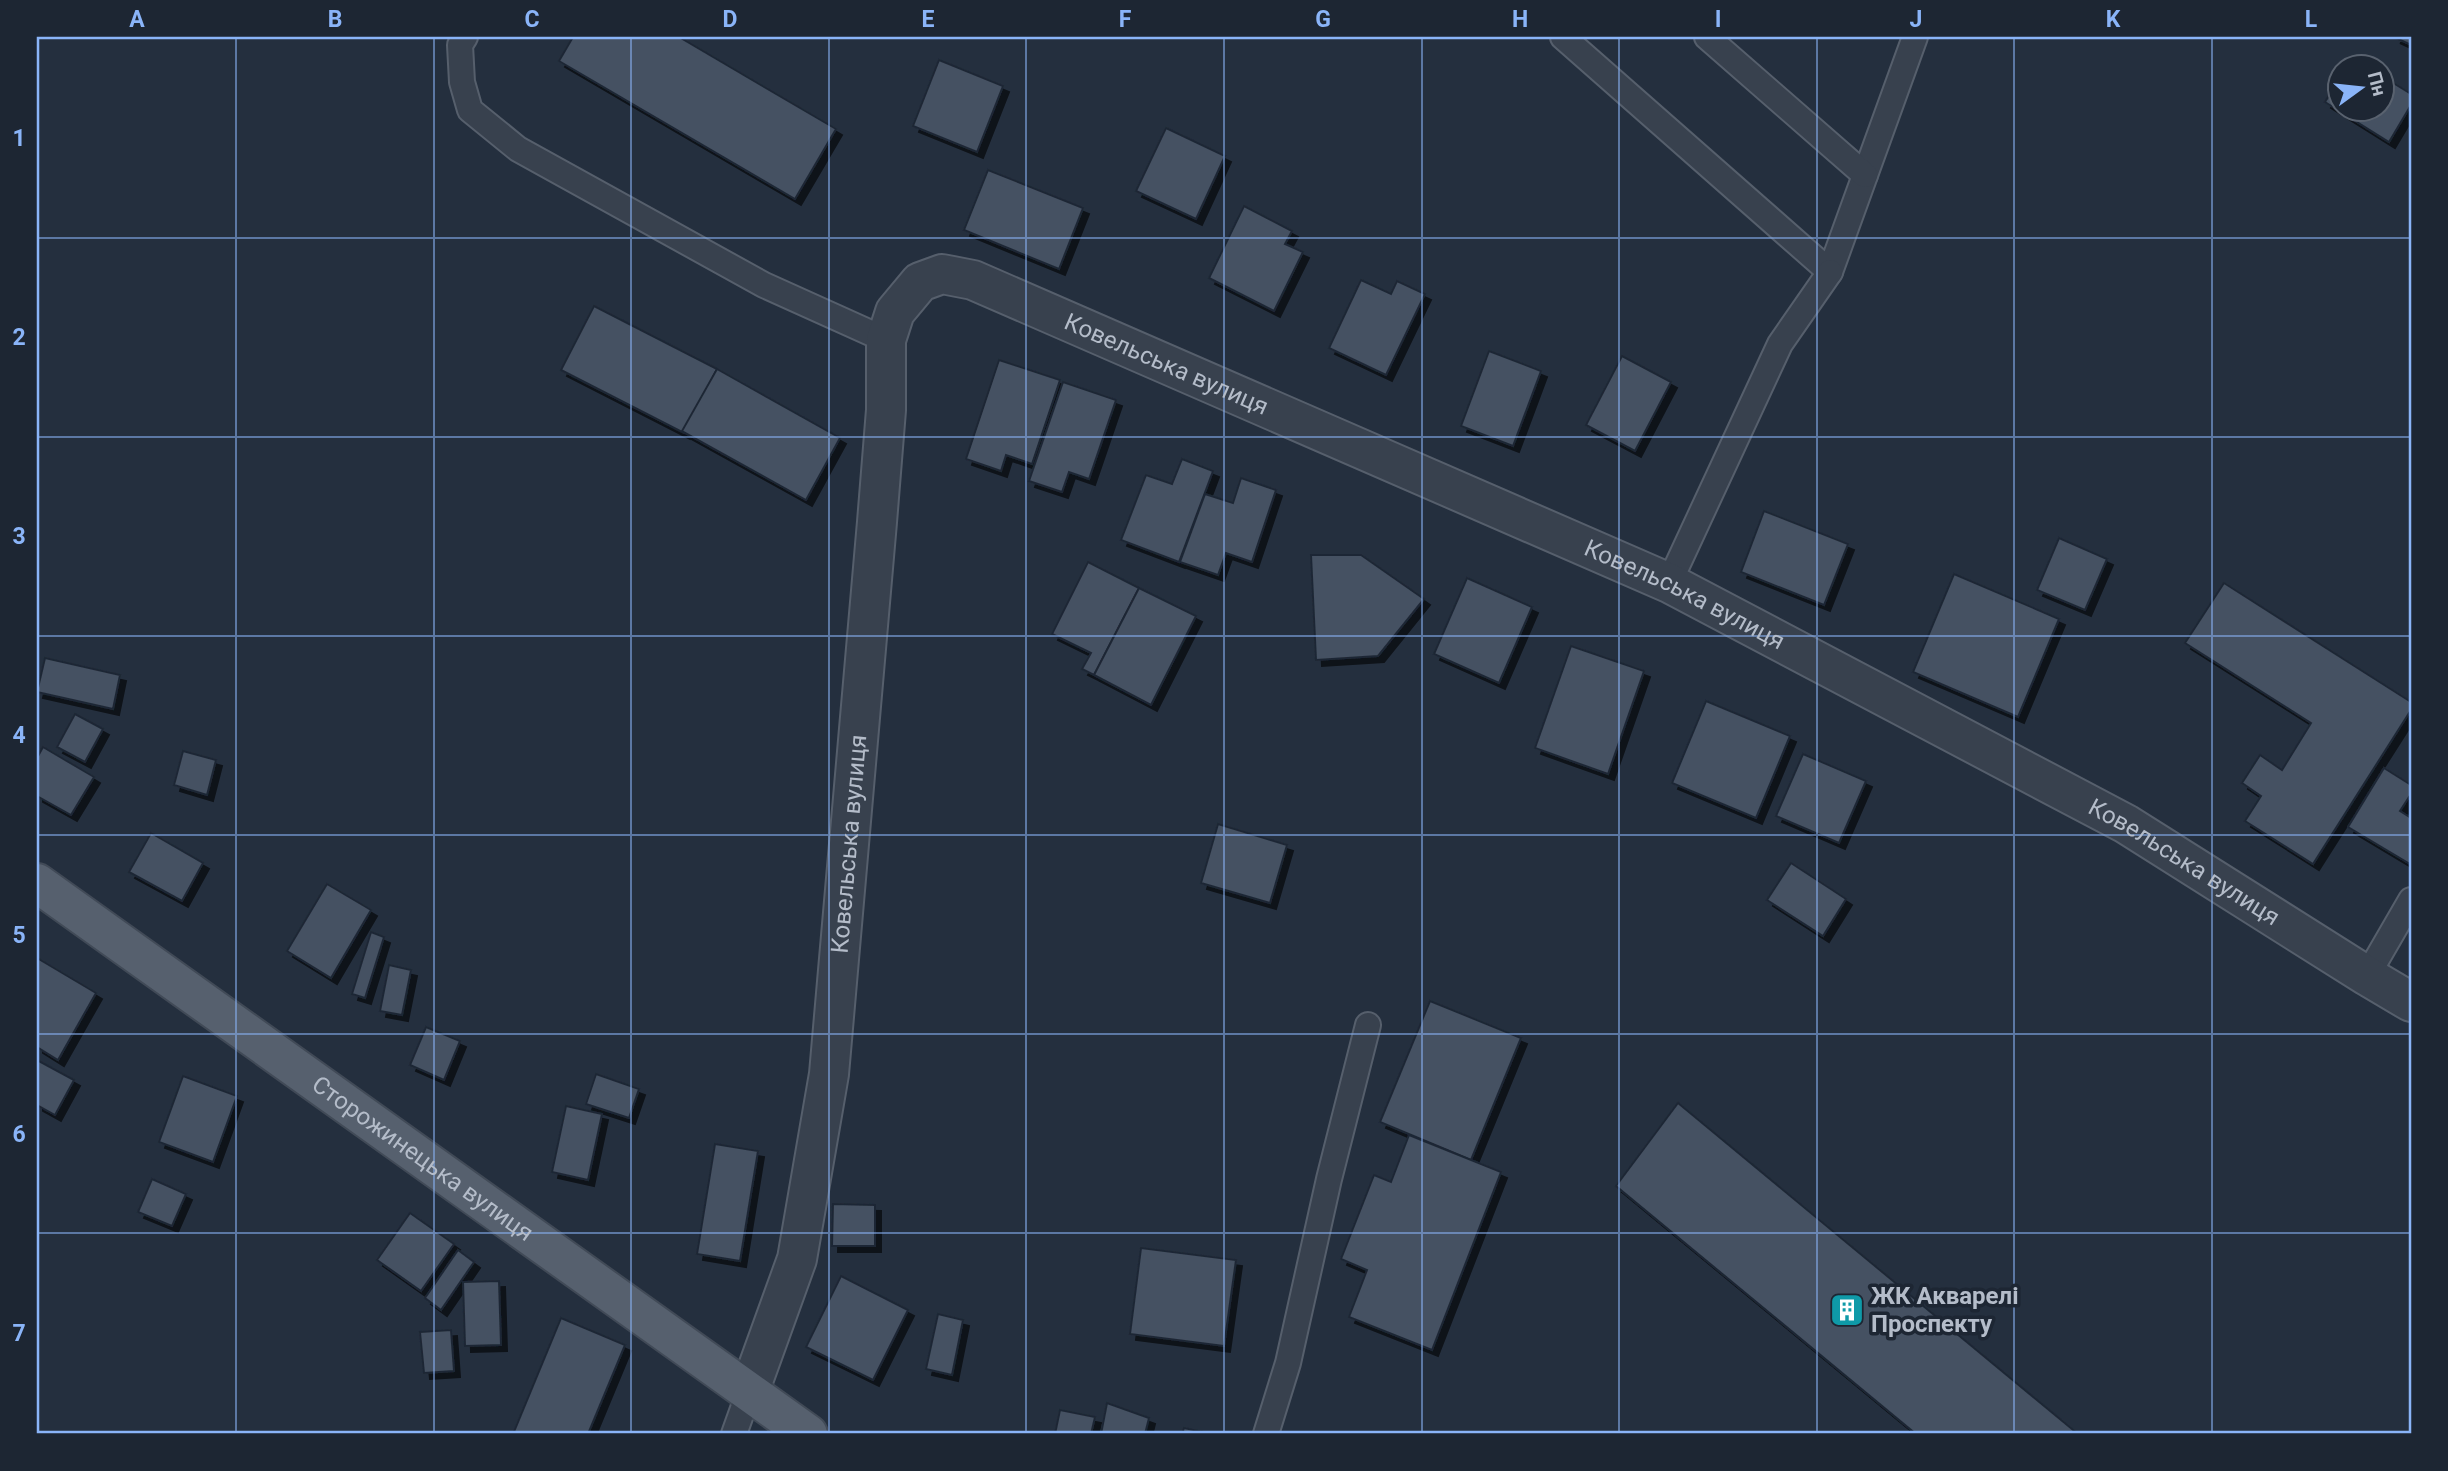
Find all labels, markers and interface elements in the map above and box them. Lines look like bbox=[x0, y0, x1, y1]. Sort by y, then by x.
text: A bbox=[129, 6, 145, 33]
text: B bbox=[328, 6, 342, 33]
text: C bbox=[524, 6, 540, 33]
text: D bbox=[723, 6, 737, 33]
text: E bbox=[922, 6, 935, 33]
text: F bbox=[1119, 6, 1132, 33]
text: G bbox=[1315, 6, 1331, 33]
text: H bbox=[1512, 6, 1528, 33]
text: I bbox=[1715, 6, 1721, 33]
text: J bbox=[1910, 6, 1922, 33]
text: K bbox=[2106, 6, 2121, 33]
text: L bbox=[2305, 6, 2317, 33]
north arrow bbox=[2326, 52, 2396, 122]
text: Пн bbox=[2363, 69, 2391, 98]
text: 1 bbox=[12, 125, 26, 152]
street label: Ковельська вулиця bbox=[1060, 308, 1273, 421]
text: 2 bbox=[12, 324, 26, 351]
text: 3 bbox=[12, 523, 26, 550]
street label: Ковельська вулиця bbox=[1580, 534, 1789, 655]
text: 4 bbox=[12, 722, 26, 749]
street label: Ковельська вулиця bbox=[826, 733, 872, 955]
street label: Ковельська вулиця bbox=[2084, 793, 2285, 931]
text: 5 bbox=[12, 922, 26, 949]
street label: Сторожинецька вулиця bbox=[307, 1070, 539, 1247]
text: 6 bbox=[12, 1121, 26, 1148]
place label: ЖК Акварелі Проспекту bbox=[1871, 1282, 2019, 1338]
building icon: ЖК Акварелі Проспекту bbox=[1828, 1291, 1866, 1329]
text: 7 bbox=[12, 1320, 26, 1347]

